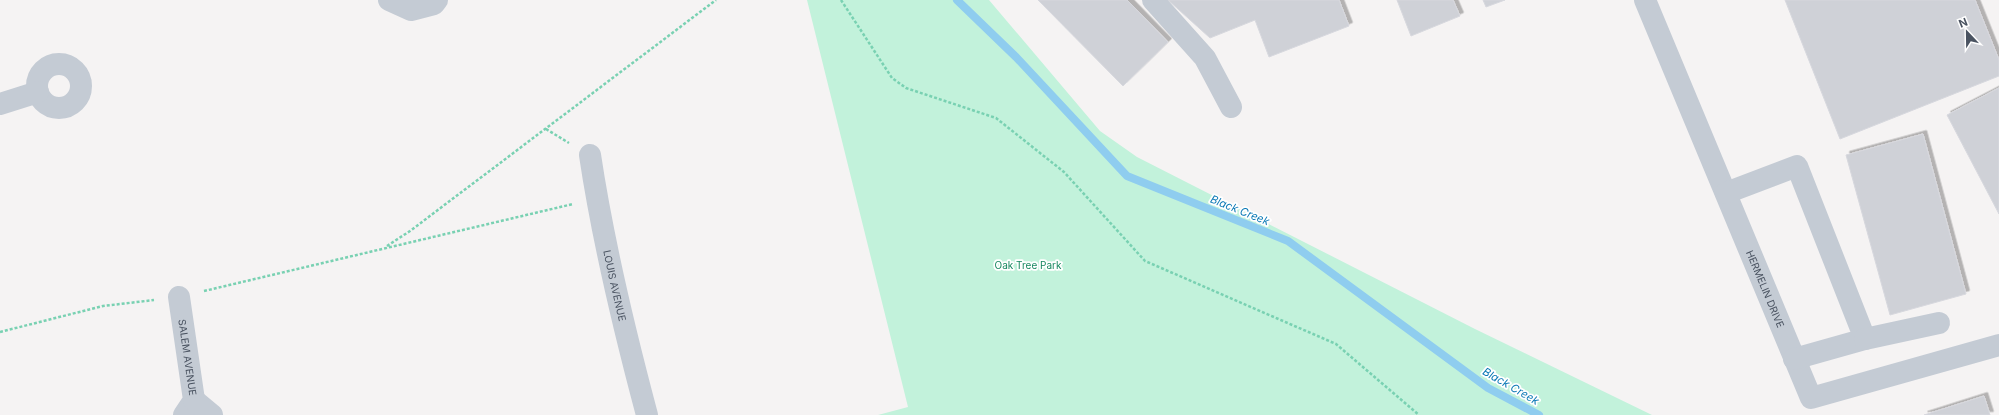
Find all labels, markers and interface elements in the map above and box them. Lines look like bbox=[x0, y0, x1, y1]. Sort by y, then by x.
north arrow bbox=[1947, 12, 1987, 52]
text: N bbox=[1957, 15, 1970, 31]
water label: Black Creek bbox=[1208, 192, 1273, 229]
street label: HERMELIN DRIVE bbox=[1744, 248, 1787, 329]
street label: LOUIS AVENUE bbox=[601, 249, 629, 322]
park label: Oak Tree Park bbox=[995, 259, 1062, 271]
street label: SALEM AVENUE bbox=[176, 318, 199, 396]
water label: Black Creek bbox=[1480, 364, 1542, 408]

